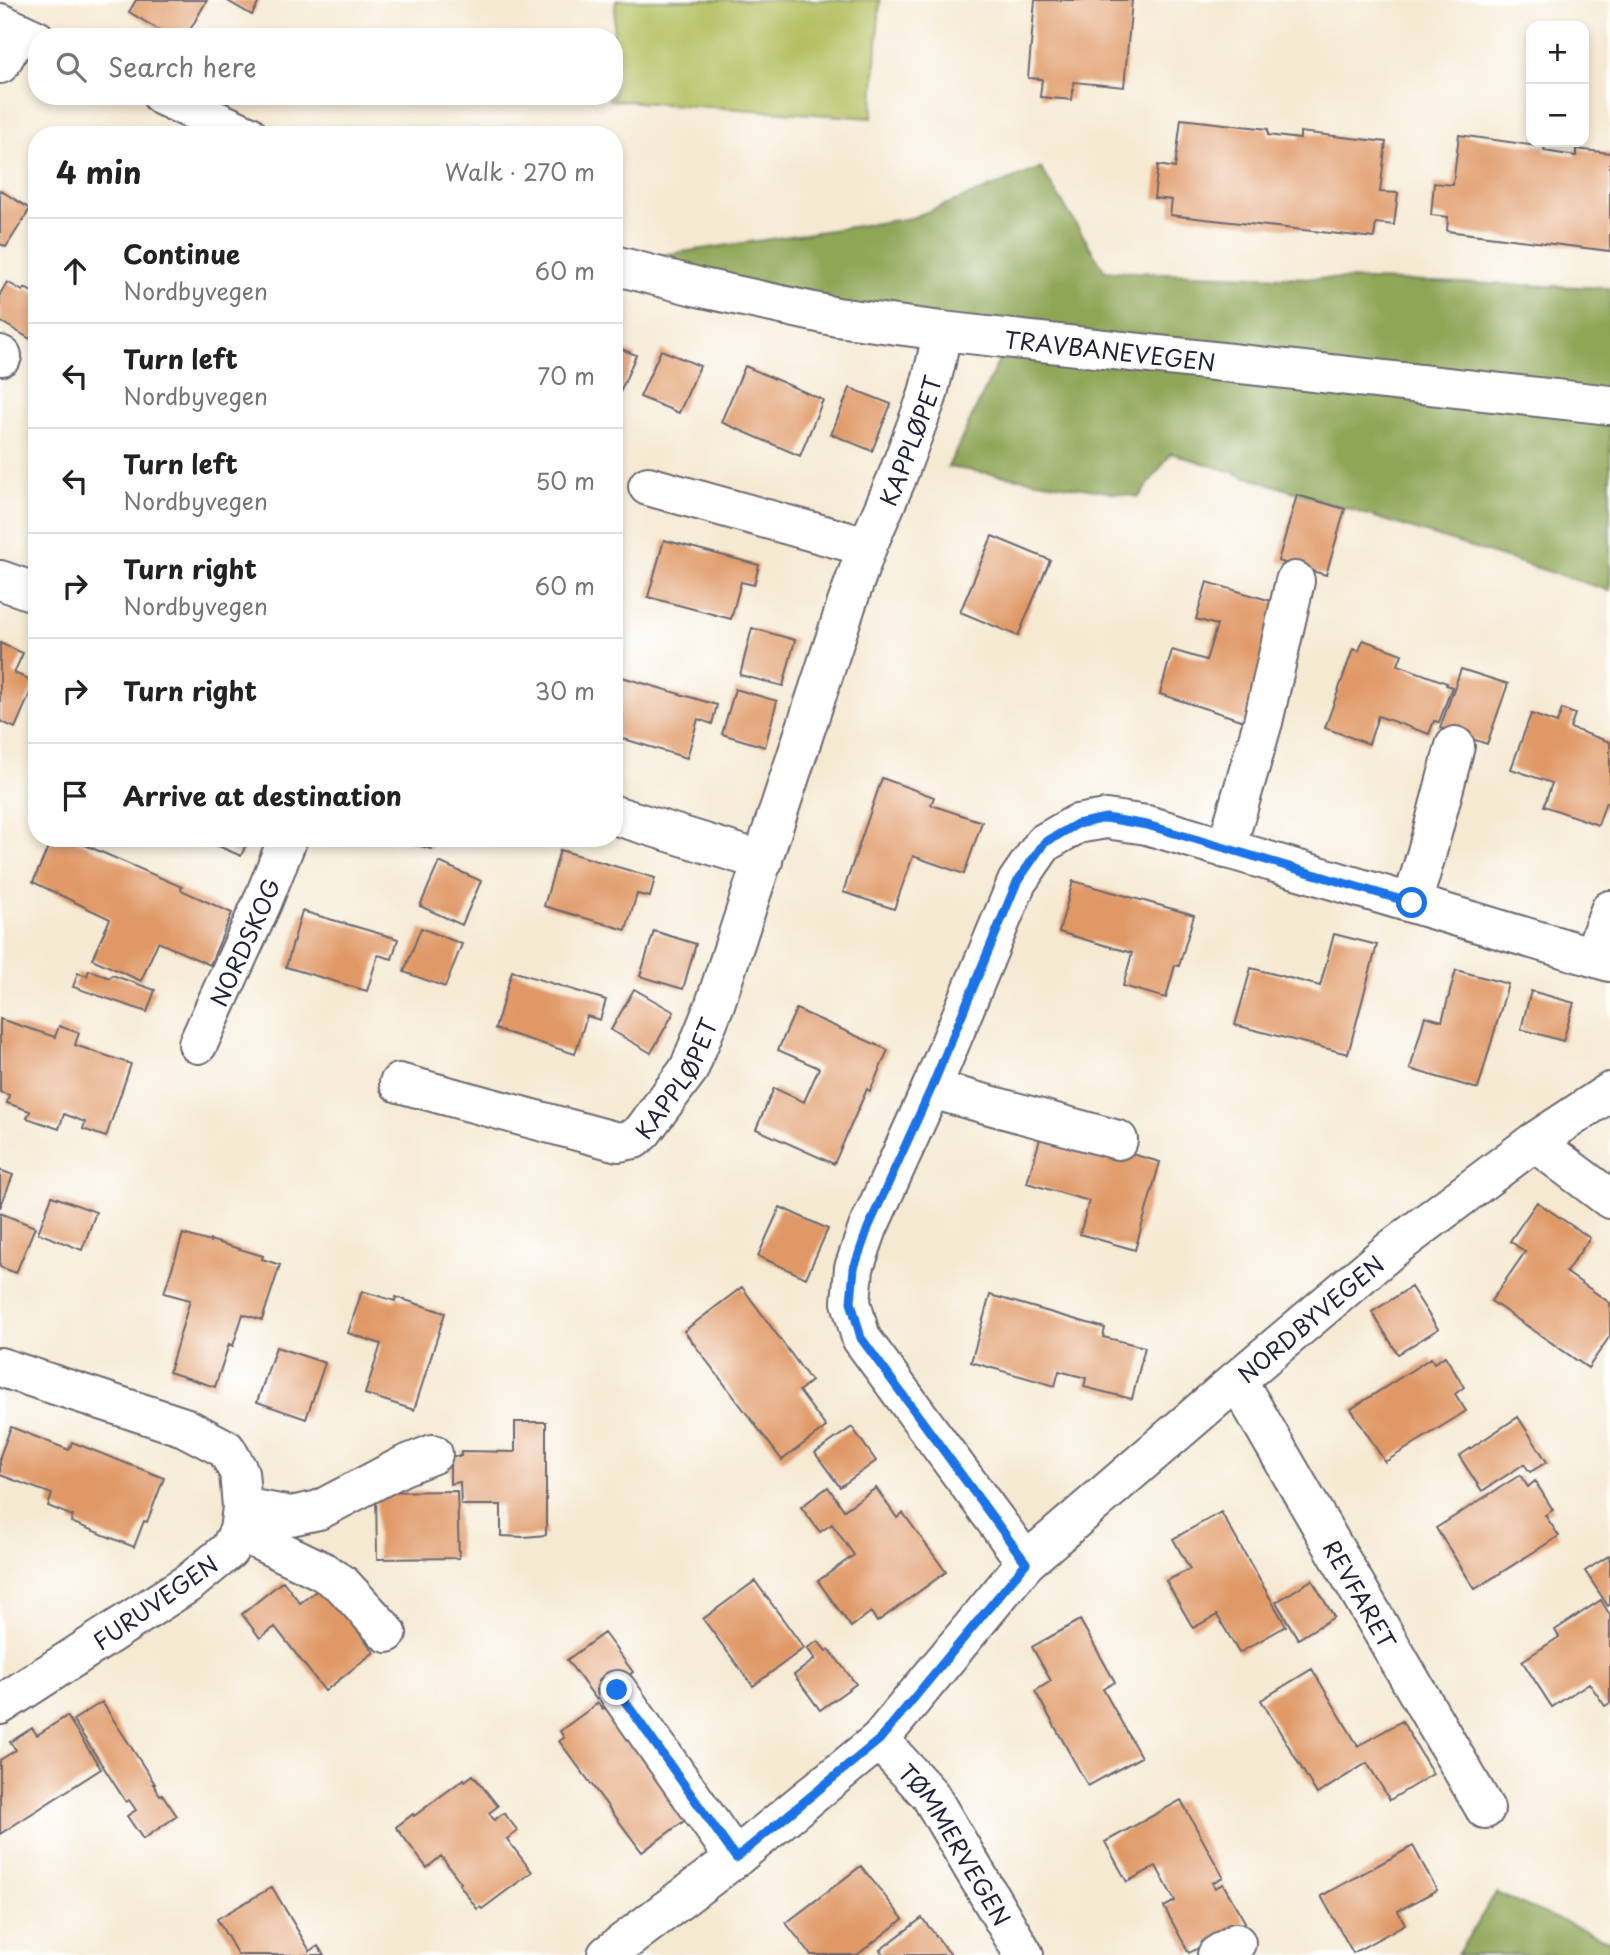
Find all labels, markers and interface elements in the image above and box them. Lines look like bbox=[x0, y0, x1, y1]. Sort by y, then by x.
map controls bbox=[1526, 21, 1589, 147]
button: + bbox=[1526, 21, 1589, 84]
search box bbox=[28, 28, 623, 105]
text: Search here bbox=[108, 47, 257, 86]
icon: search bbox=[52, 48, 90, 86]
button: − bbox=[1526, 84, 1589, 147]
text: 4 min bbox=[56, 149, 142, 194]
text: Walk · 270 m bbox=[445, 154, 595, 189]
text: Continue bbox=[123, 234, 240, 273]
icon: ahead bbox=[56, 252, 94, 290]
text: 60 m bbox=[535, 253, 595, 288]
text: Nordbyvegen bbox=[123, 273, 268, 308]
street label: TRAVBANEVEGEN bbox=[1003, 321, 1217, 379]
text: Turn left bbox=[123, 339, 238, 378]
icon: left bbox=[56, 357, 94, 395]
text: 70 m bbox=[537, 358, 595, 393]
street label: KAPPLØPET bbox=[870, 371, 949, 511]
text: Nordbyvegen bbox=[123, 378, 268, 413]
text: Turn left bbox=[123, 444, 238, 483]
icon: left bbox=[56, 462, 94, 500]
text: 50 m bbox=[535, 463, 595, 498]
text: Nordbyvegen bbox=[123, 483, 268, 518]
text: Turn right bbox=[123, 549, 257, 588]
icon: right bbox=[56, 567, 94, 605]
text: 60 m bbox=[535, 568, 595, 603]
text: Nordbyvegen bbox=[123, 588, 268, 623]
text: Turn right bbox=[123, 671, 257, 710]
icon: right bbox=[56, 672, 94, 710]
text: 30 m bbox=[534, 673, 595, 708]
text: Arrive at destination bbox=[123, 776, 402, 815]
icon: arrive bbox=[56, 777, 94, 815]
street label: NORDSKOG bbox=[200, 873, 288, 1012]
route start bbox=[1396, 887, 1427, 918]
street label: KAPPLØPET bbox=[626, 1012, 725, 1146]
street label: NORDBYVEGEN bbox=[1229, 1246, 1391, 1390]
street label: REVFARET bbox=[1315, 1533, 1406, 1655]
street label: FURUVEGEN bbox=[85, 1546, 225, 1658]
route end bbox=[601, 1674, 632, 1705]
street label: TØMMERVEGEN bbox=[891, 1755, 1020, 1932]

